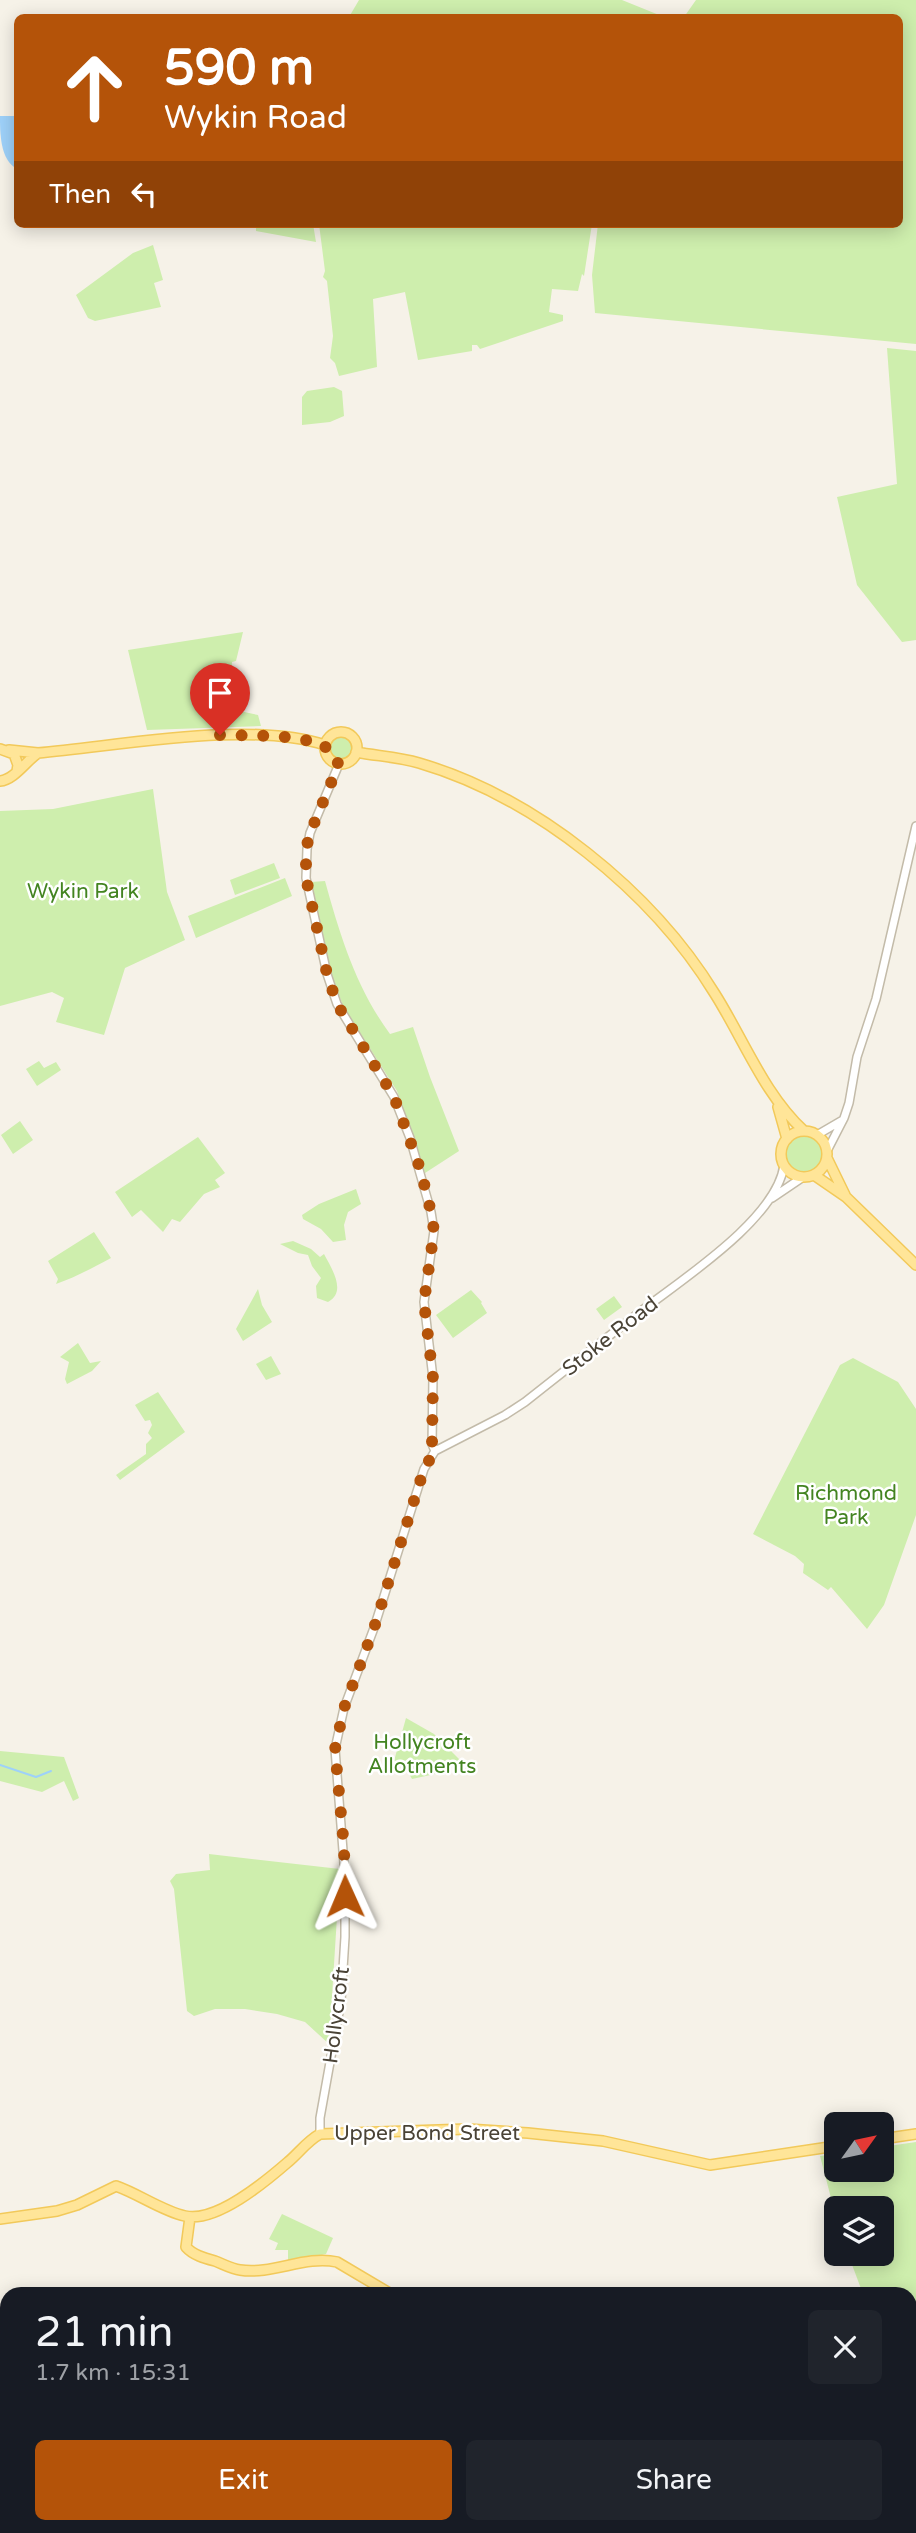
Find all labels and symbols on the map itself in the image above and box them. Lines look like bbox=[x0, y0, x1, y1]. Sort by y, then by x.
pin bbox=[190, 663, 250, 735]
park label: Wykin Park bbox=[27, 879, 139, 904]
street label: Stoke Road bbox=[557, 1291, 663, 1381]
park label: Richmond Park bbox=[795, 1481, 897, 1530]
park label: Hollycroft Allotments bbox=[368, 1730, 476, 1779]
position arrow bbox=[308, 1859, 382, 1933]
street label: Hollycroft bbox=[318, 1965, 355, 2065]
north arrow bbox=[824, 2112, 894, 2182]
street label: Upper Bond Street bbox=[334, 2121, 520, 2146]

